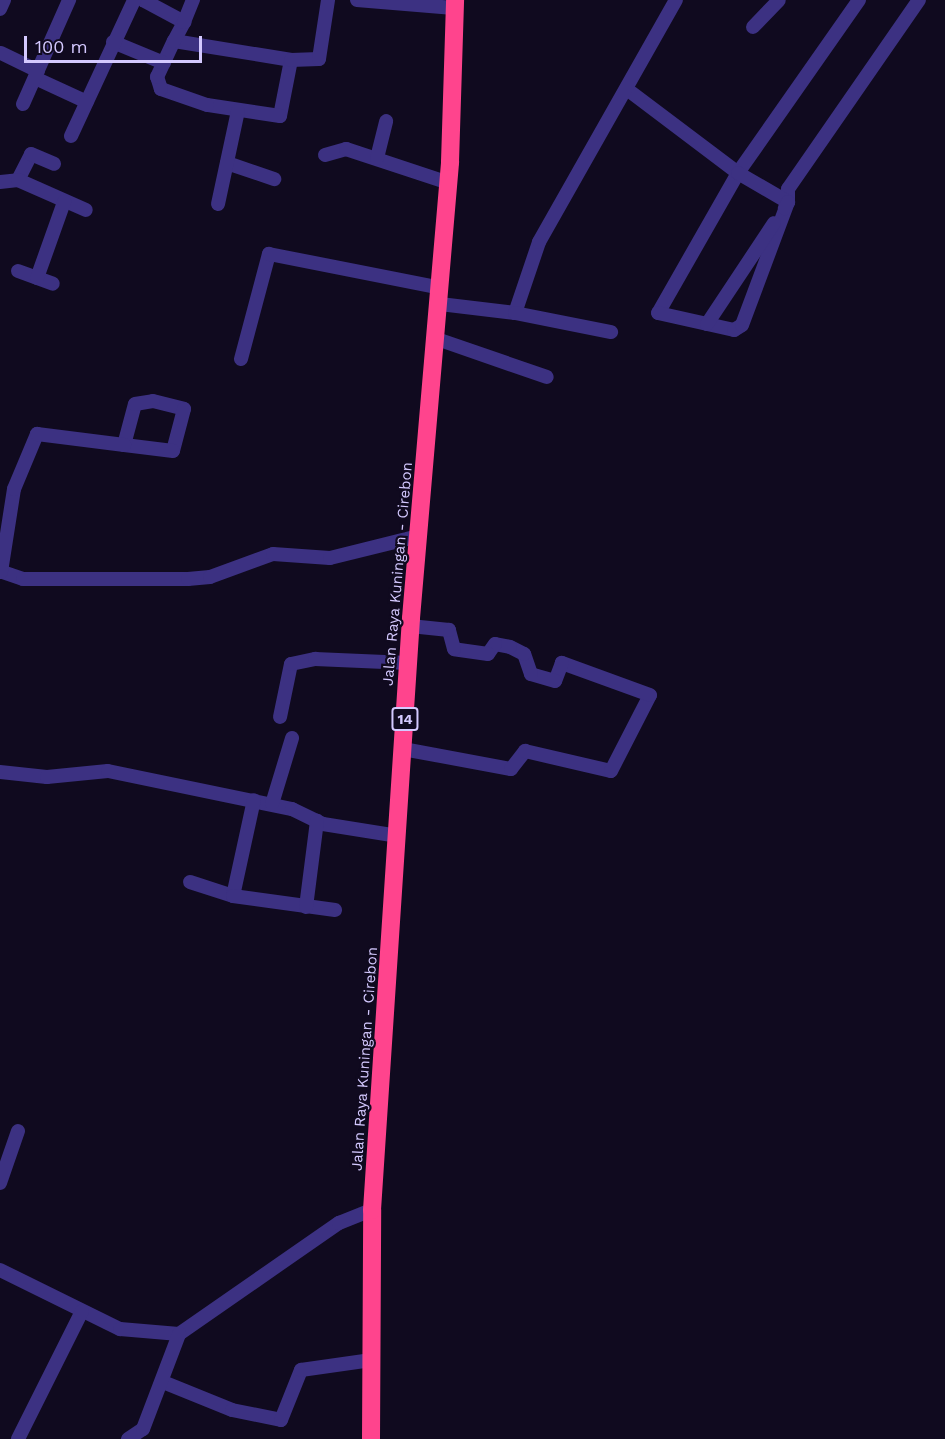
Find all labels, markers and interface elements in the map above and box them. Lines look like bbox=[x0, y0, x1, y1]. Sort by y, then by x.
scale bar bbox=[27, 24, 206, 62]
text: 100 m bbox=[35, 36, 88, 57]
street label: Jalan Raya Kuningan - Cirebon bbox=[379, 461, 417, 687]
road number: 14 bbox=[390, 708, 420, 730]
street label: Jalan Raya Kuningan - Cirebon bbox=[348, 946, 382, 1172]

